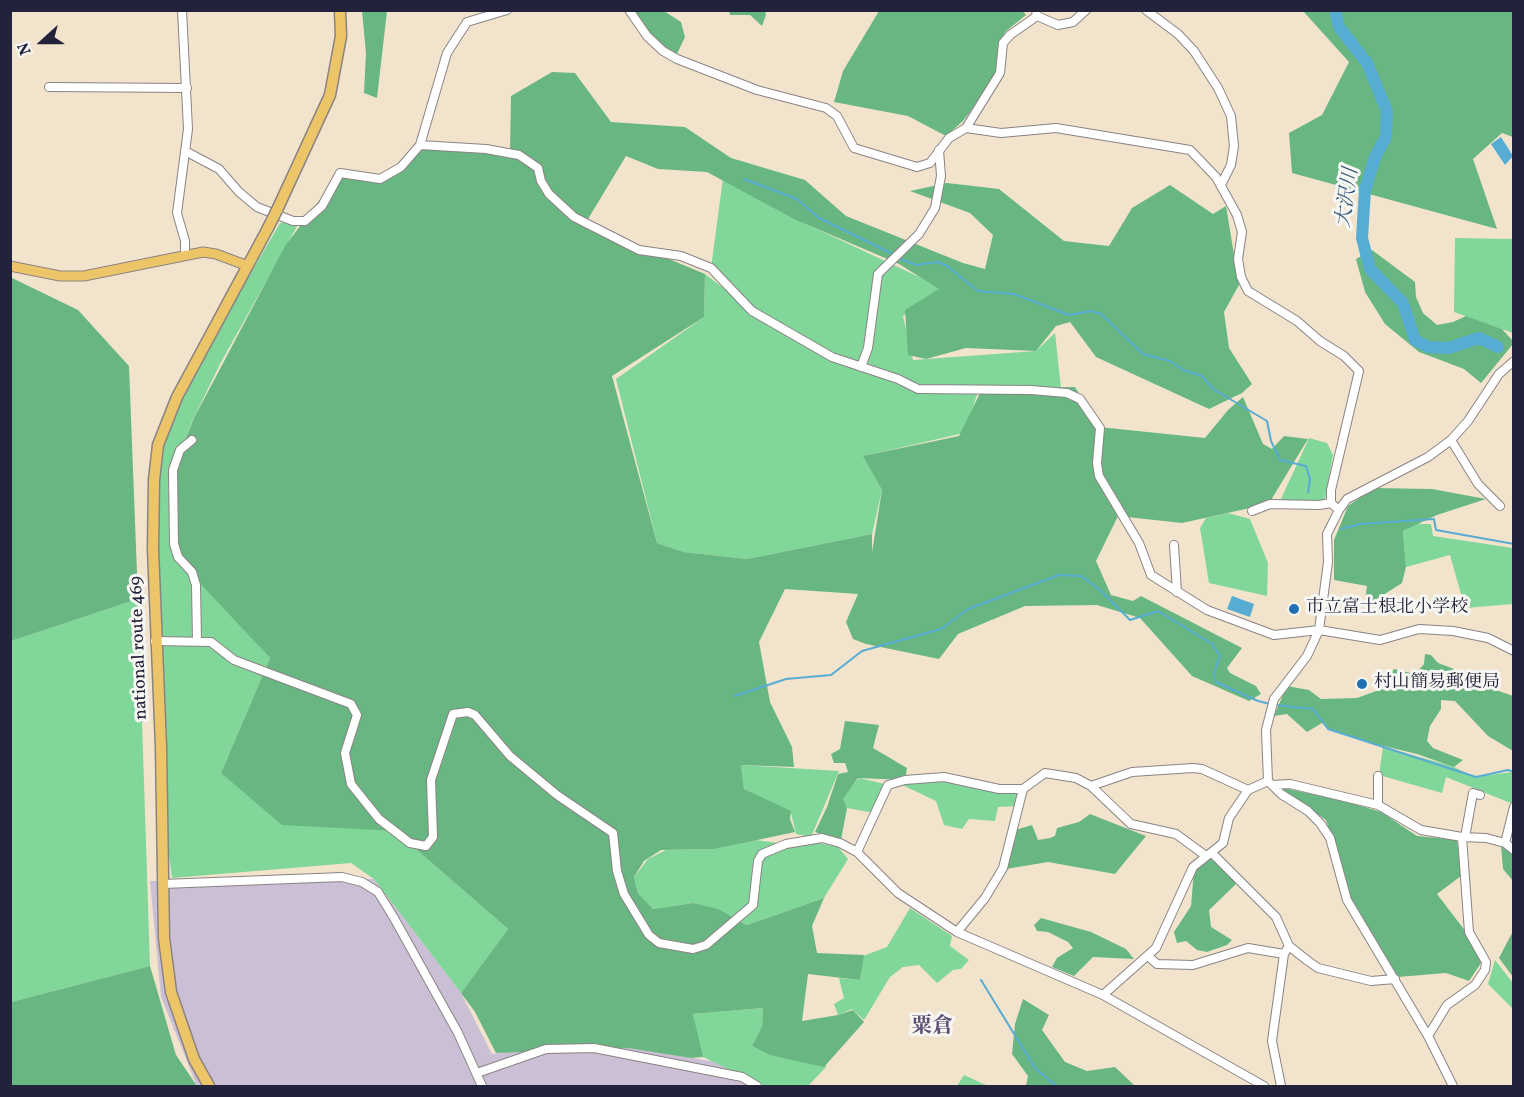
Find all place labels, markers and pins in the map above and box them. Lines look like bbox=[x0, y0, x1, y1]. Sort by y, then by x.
place label: 市立富士根北小学校 bbox=[1306, 598, 1468, 620]
marker: 市立富士根北小学校 bbox=[1287, 602, 1301, 616]
place label: 村山簡易郵便局 bbox=[1374, 673, 1500, 695]
marker: 村山簡易郵便局 bbox=[1355, 677, 1369, 691]

